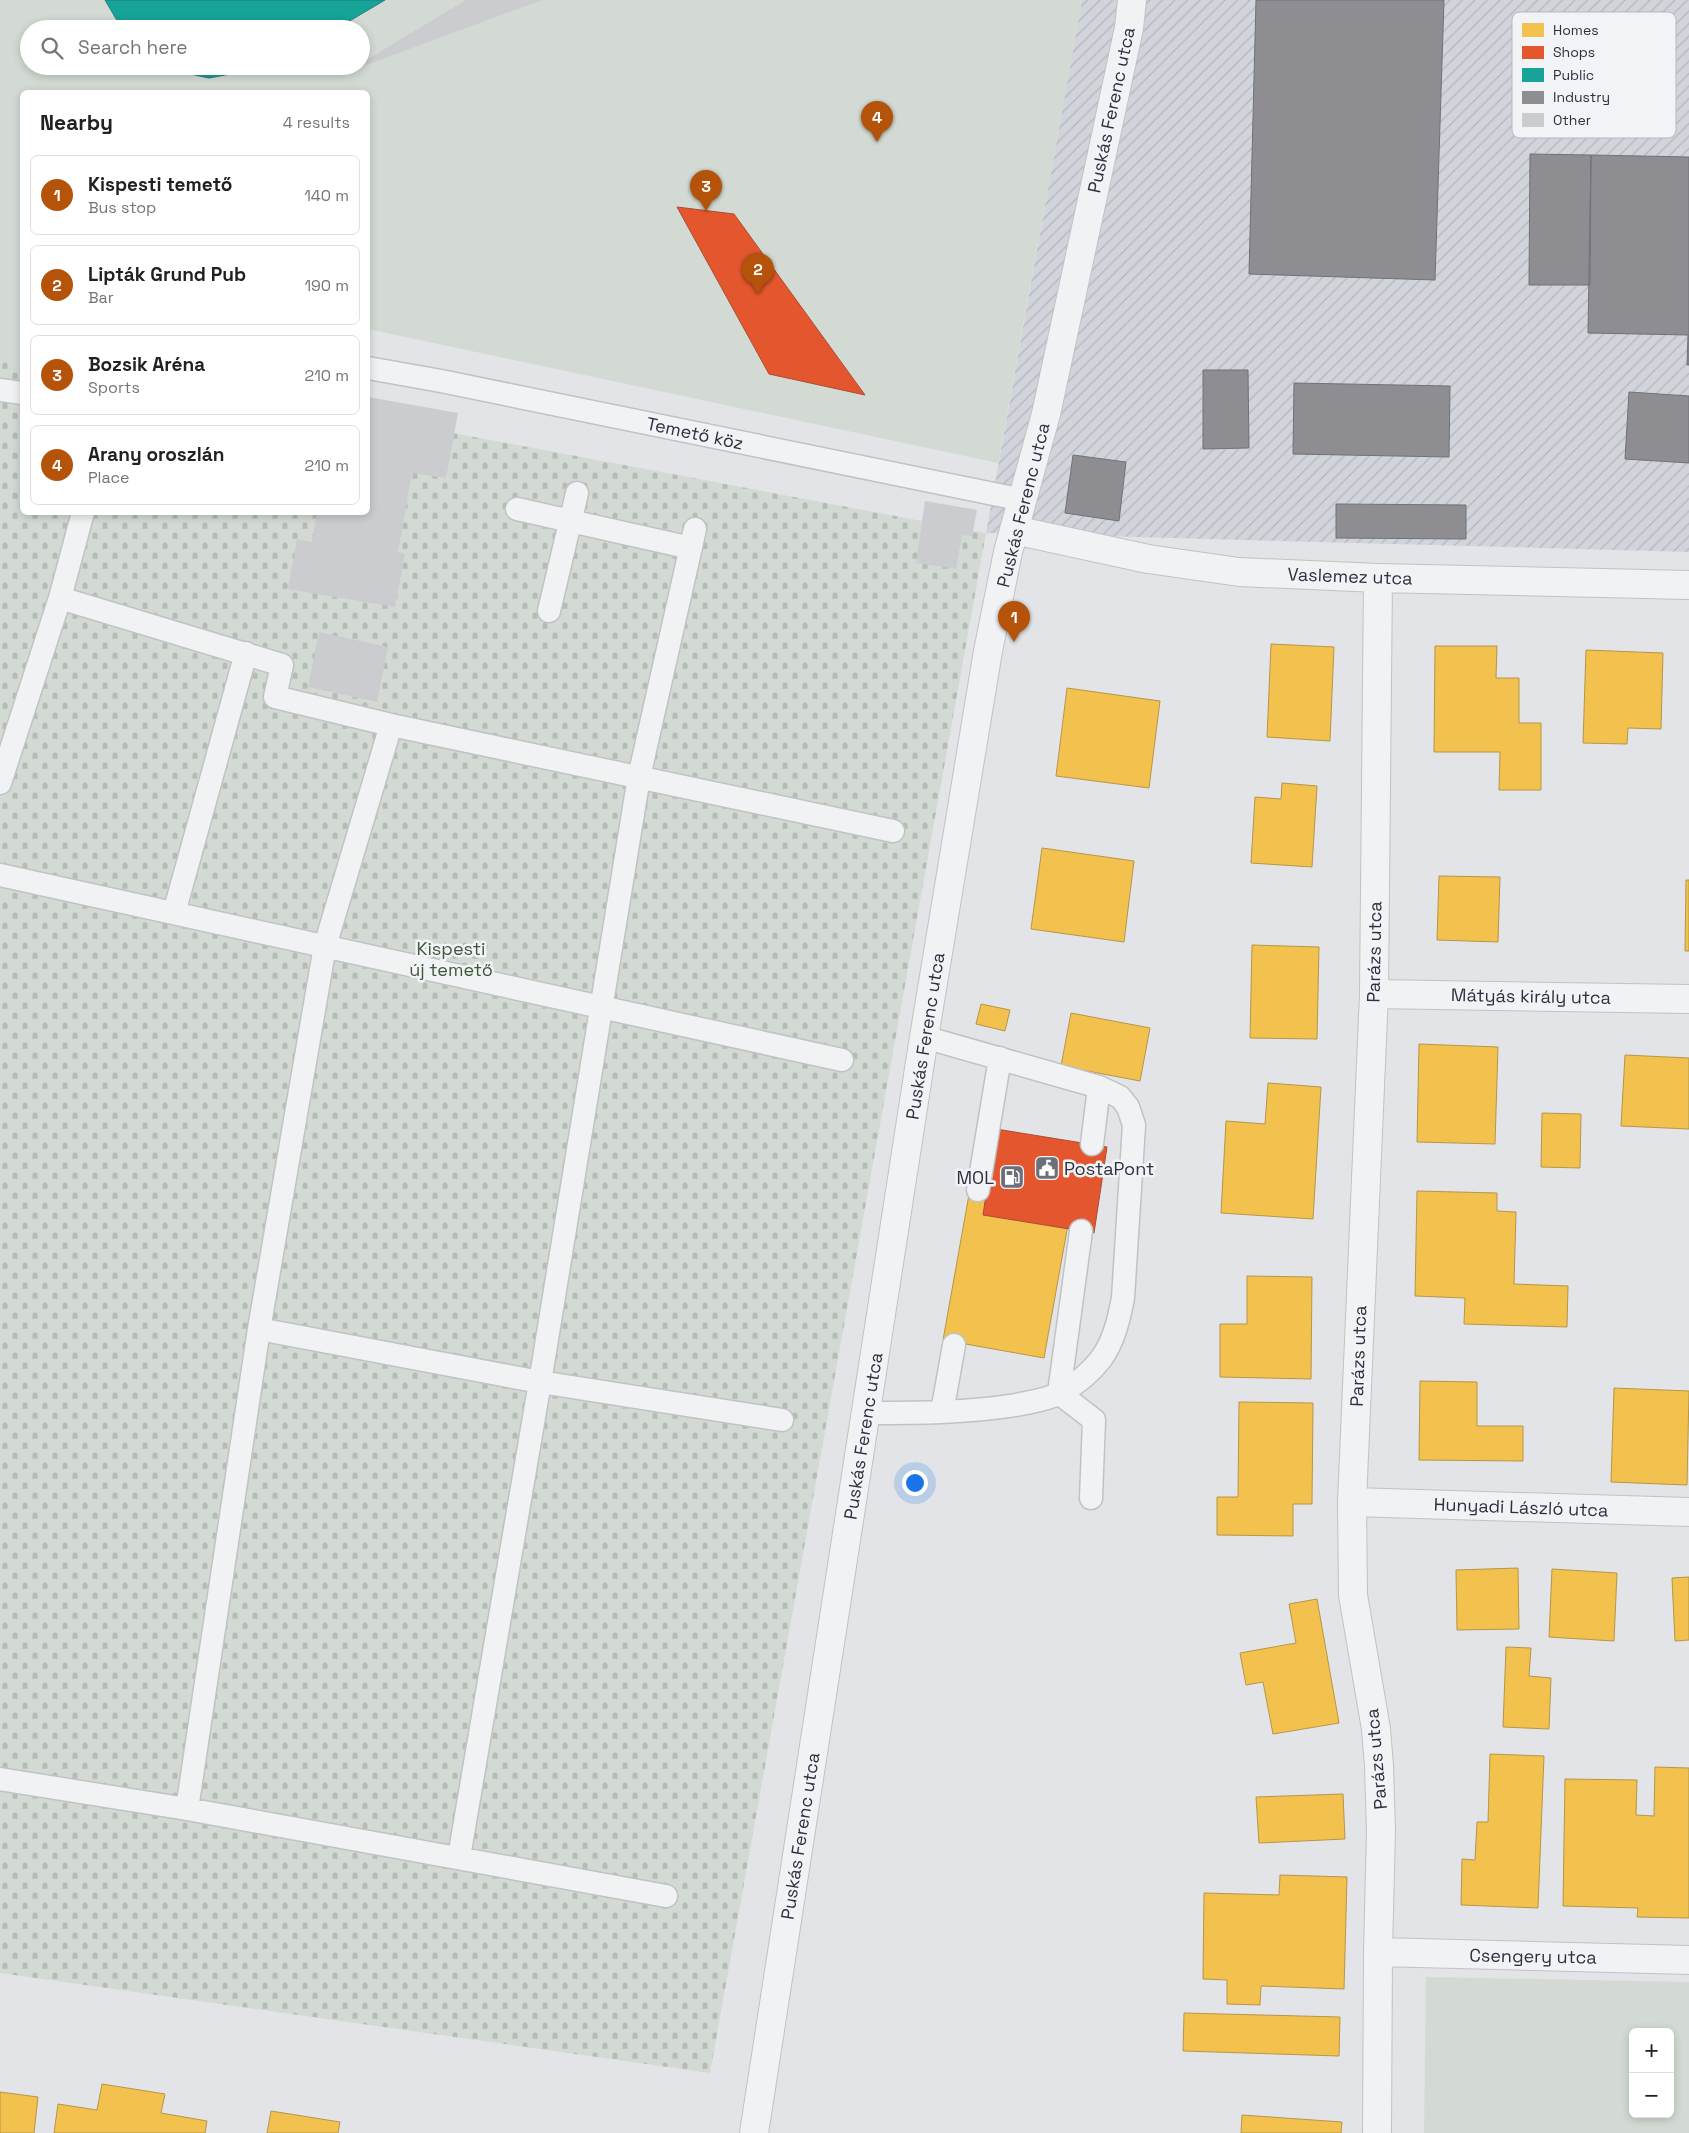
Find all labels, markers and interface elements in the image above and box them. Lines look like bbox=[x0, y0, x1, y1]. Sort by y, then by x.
legend bbox=[1512, 12, 1676, 138]
search box bbox=[20, 20, 370, 75]
text: Homes bbox=[1553, 21, 1599, 39]
street label: Puskás Ferenc utca bbox=[1082, 25, 1140, 195]
icon: search bbox=[38, 34, 66, 62]
text: Search here bbox=[78, 35, 188, 60]
text: Shops bbox=[1553, 43, 1595, 61]
text: Public bbox=[1553, 66, 1594, 84]
text: Industry bbox=[1553, 88, 1610, 106]
pin: 4 bbox=[861, 101, 893, 142]
text: Nearby bbox=[40, 109, 113, 136]
text: Other bbox=[1553, 111, 1591, 129]
text: 4 results bbox=[283, 112, 350, 133]
pin: 3 bbox=[690, 170, 722, 211]
text: Kispesti temető bbox=[88, 172, 232, 197]
text: 1 bbox=[53, 185, 61, 206]
text: 140 m bbox=[304, 185, 349, 206]
text: Bus stop bbox=[88, 197, 156, 218]
pin: 2 bbox=[742, 253, 774, 294]
text: Lipták Grund Pub bbox=[88, 262, 246, 287]
text: 2 bbox=[52, 275, 62, 296]
text: 190 m bbox=[304, 275, 349, 296]
text: Bar bbox=[88, 287, 114, 308]
text: Bozsik Aréna bbox=[88, 352, 205, 377]
text: 3 bbox=[52, 365, 62, 386]
text: 210 m bbox=[305, 365, 349, 386]
text: Sports bbox=[88, 377, 140, 398]
street label: Temető köz bbox=[645, 412, 745, 454]
street label: Puskás Ferenc utca bbox=[991, 420, 1055, 590]
text: Arany oroszlán bbox=[88, 442, 224, 467]
text: 4 bbox=[52, 455, 62, 476]
text: 210 m bbox=[305, 455, 349, 476]
text: Place bbox=[88, 467, 130, 488]
street label: Vaslemez utca bbox=[1287, 562, 1413, 590]
pin: 1 bbox=[998, 601, 1030, 642]
street label: Parázs utca bbox=[1362, 901, 1386, 1003]
park label: Kispesti új temető bbox=[409, 937, 493, 981]
street label: Puskás Ferenc utca bbox=[900, 951, 950, 1121]
street label: Mátyás király utca bbox=[1451, 983, 1611, 1009]
public building icon: PostaPont bbox=[1034, 1155, 1060, 1181]
place label: PostaPont bbox=[1064, 1157, 1154, 1180]
fuel station icon: MOL bbox=[999, 1164, 1025, 1190]
place label: MOL bbox=[957, 1166, 994, 1189]
street label: Parázs utca bbox=[1345, 1305, 1371, 1407]
street label: Puskás Ferenc utca bbox=[838, 1351, 888, 1521]
your location bbox=[902, 1470, 928, 1496]
street label: Hunyadi László utca bbox=[1433, 1492, 1609, 1522]
street label: Parázs utca bbox=[1360, 1708, 1392, 1810]
street label: Puskás Ferenc utca bbox=[775, 1751, 825, 1921]
street label: Csengery utca bbox=[1469, 1943, 1597, 1969]
map controls bbox=[1629, 2028, 1674, 2118]
button: + bbox=[1629, 2028, 1674, 2073]
button: − bbox=[1629, 2073, 1674, 2118]

